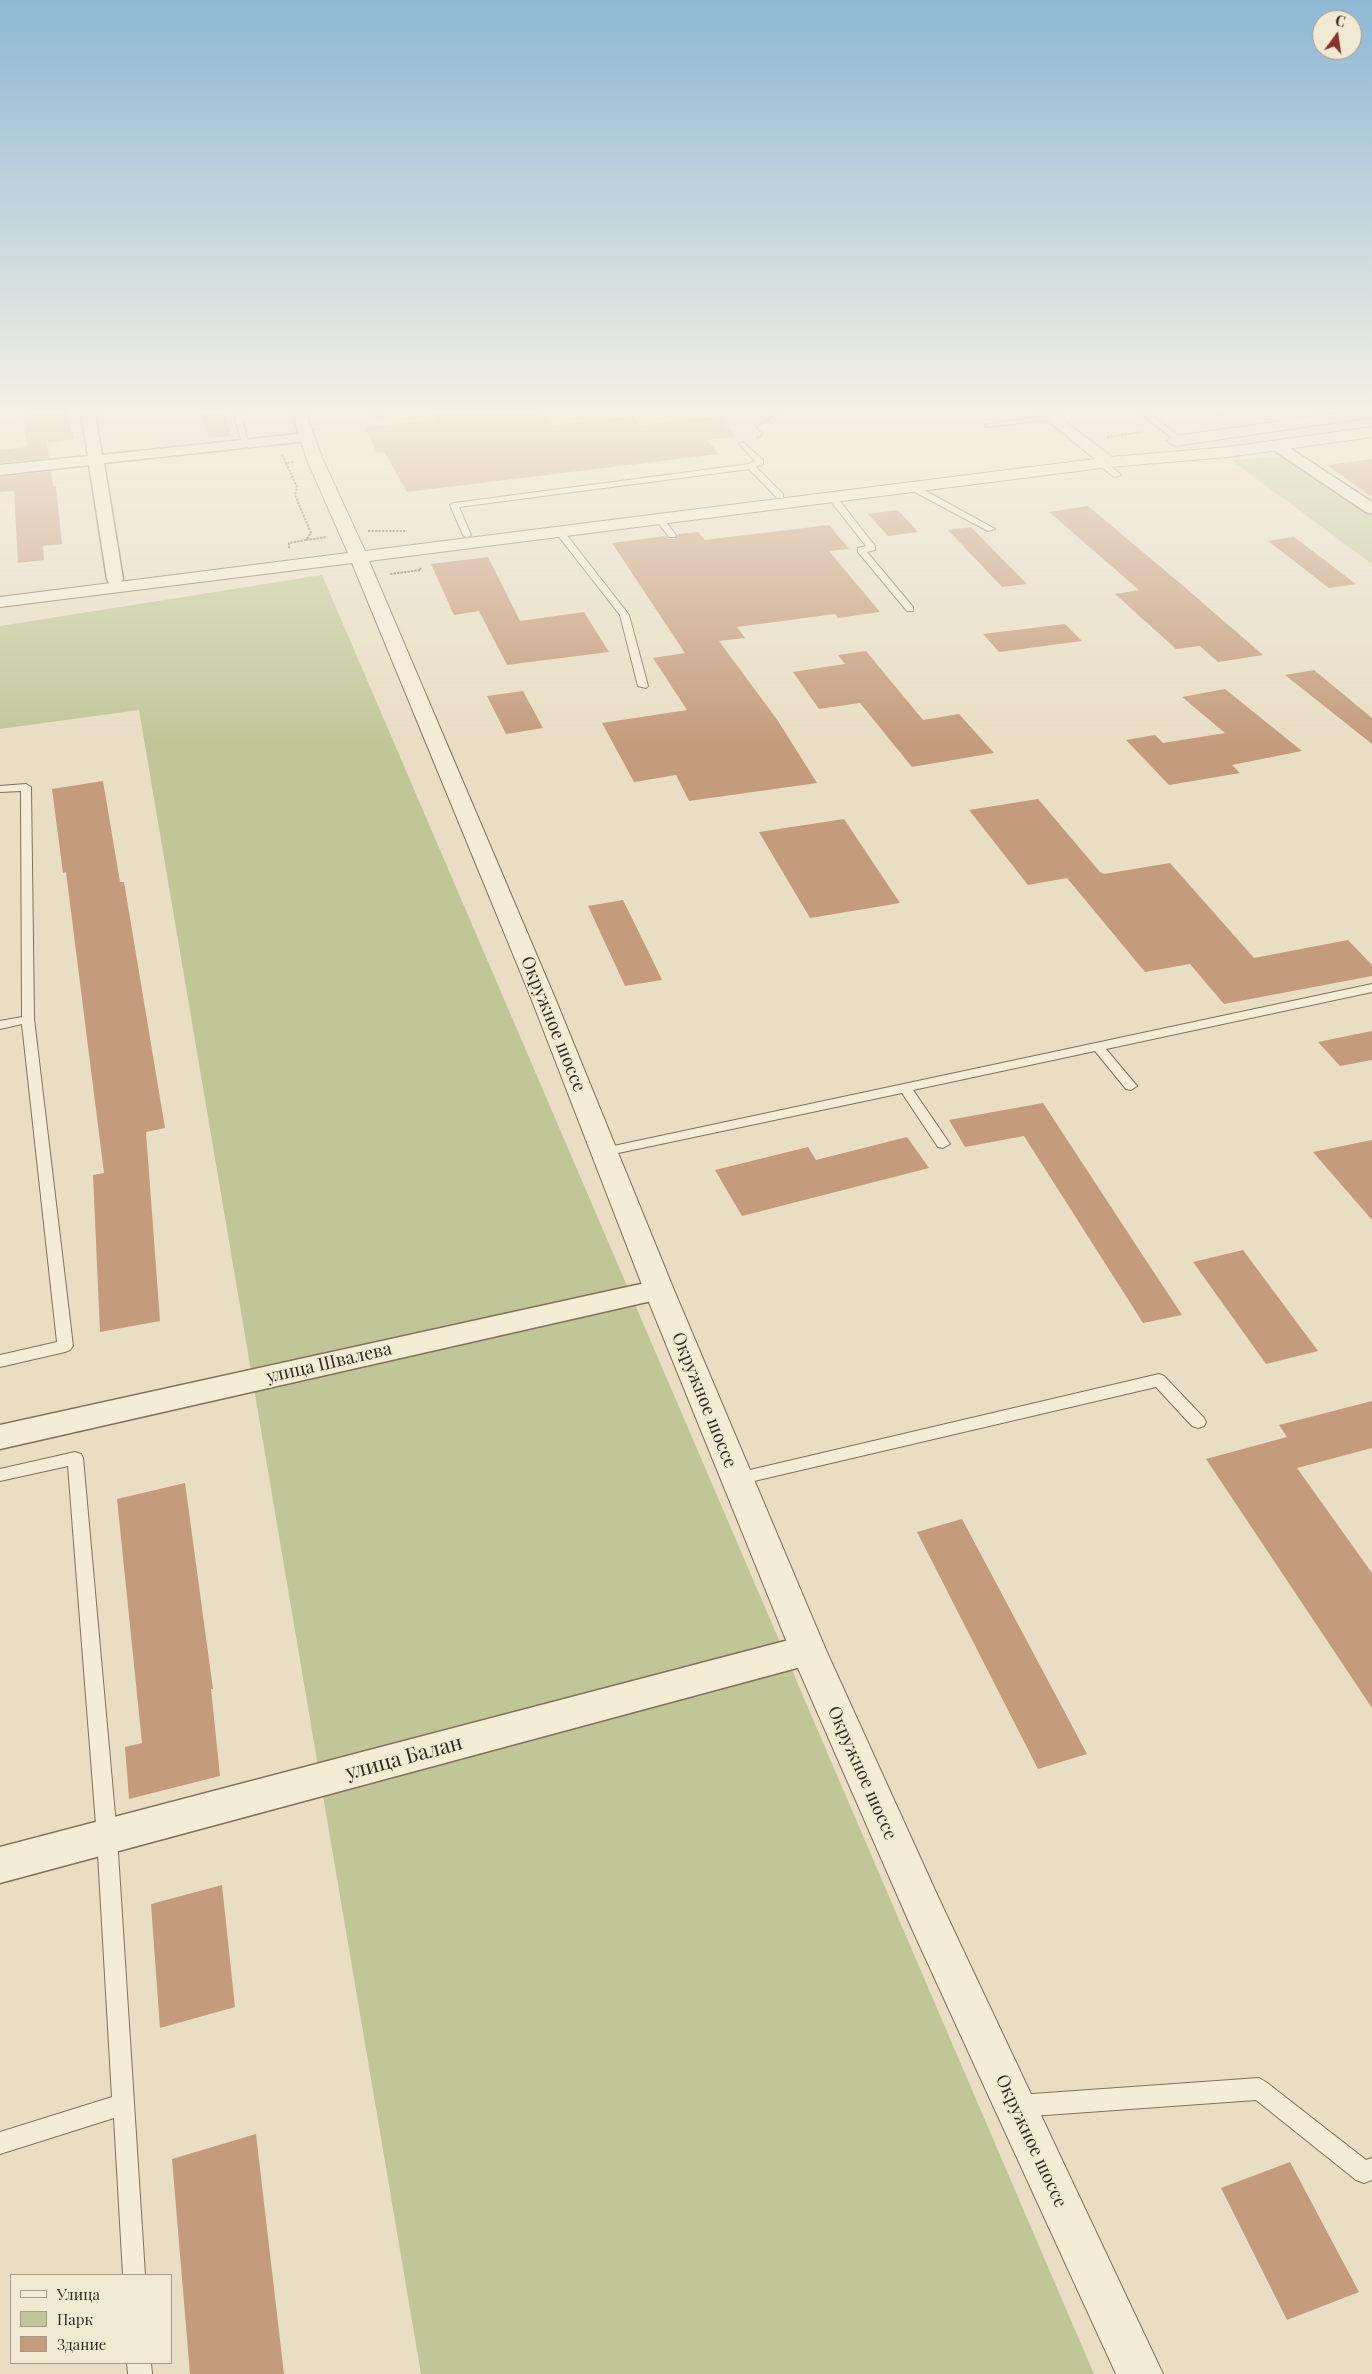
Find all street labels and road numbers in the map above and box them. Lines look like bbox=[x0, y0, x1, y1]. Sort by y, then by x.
street label: Окружное шоссе bbox=[516, 953, 590, 1095]
street label: Окружное шоссе bbox=[667, 1329, 741, 1471]
street label: улица Швалева bbox=[264, 1338, 394, 1388]
street label: Окружное шоссе bbox=[823, 1703, 901, 1843]
street label: улица Балан bbox=[343, 1730, 465, 1786]
street label: Окружное шоссе bbox=[991, 2071, 1071, 2211]

